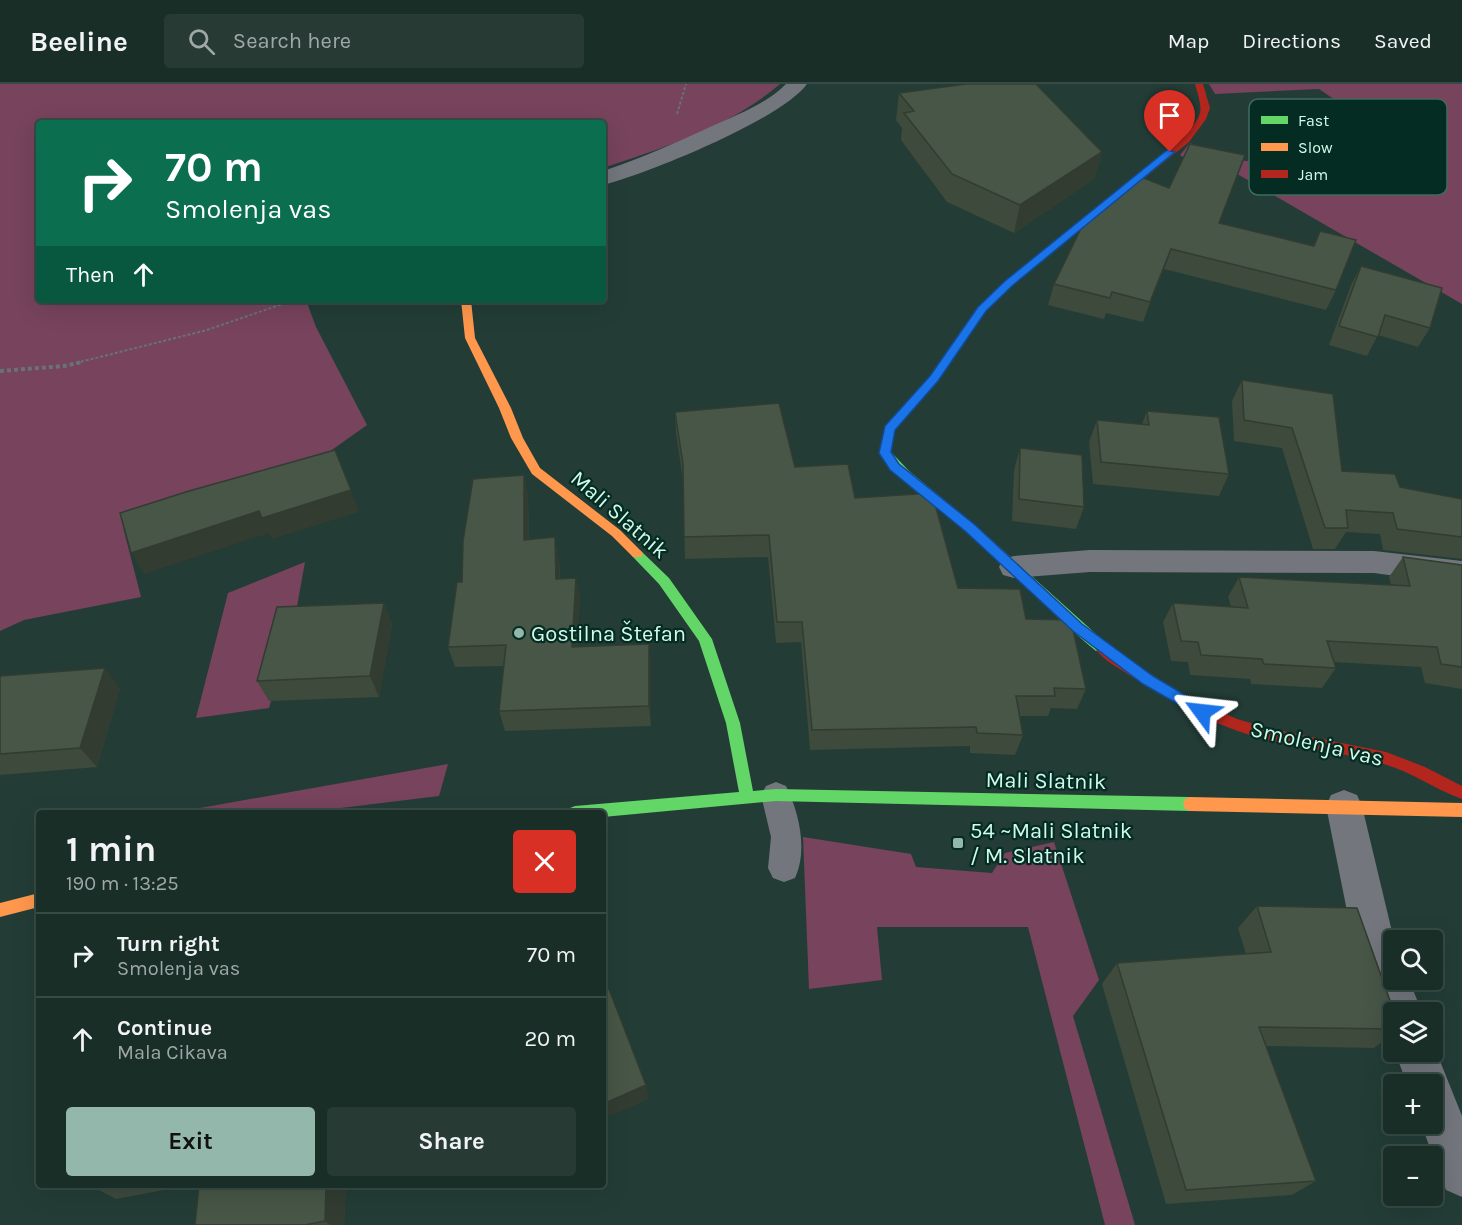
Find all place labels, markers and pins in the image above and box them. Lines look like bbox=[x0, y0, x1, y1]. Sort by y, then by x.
pin bbox=[1144, 90, 1195, 152]
place label: Gostilna Štefan bbox=[531, 620, 686, 647]
marker: Gostilna Štefan bbox=[512, 626, 526, 640]
place label: 54 ~Mali Slatnik / M. Slatnik bbox=[970, 818, 1132, 869]
marker: 54 ~Mali Slatnik / M. Slatnik bbox=[951, 836, 965, 850]

